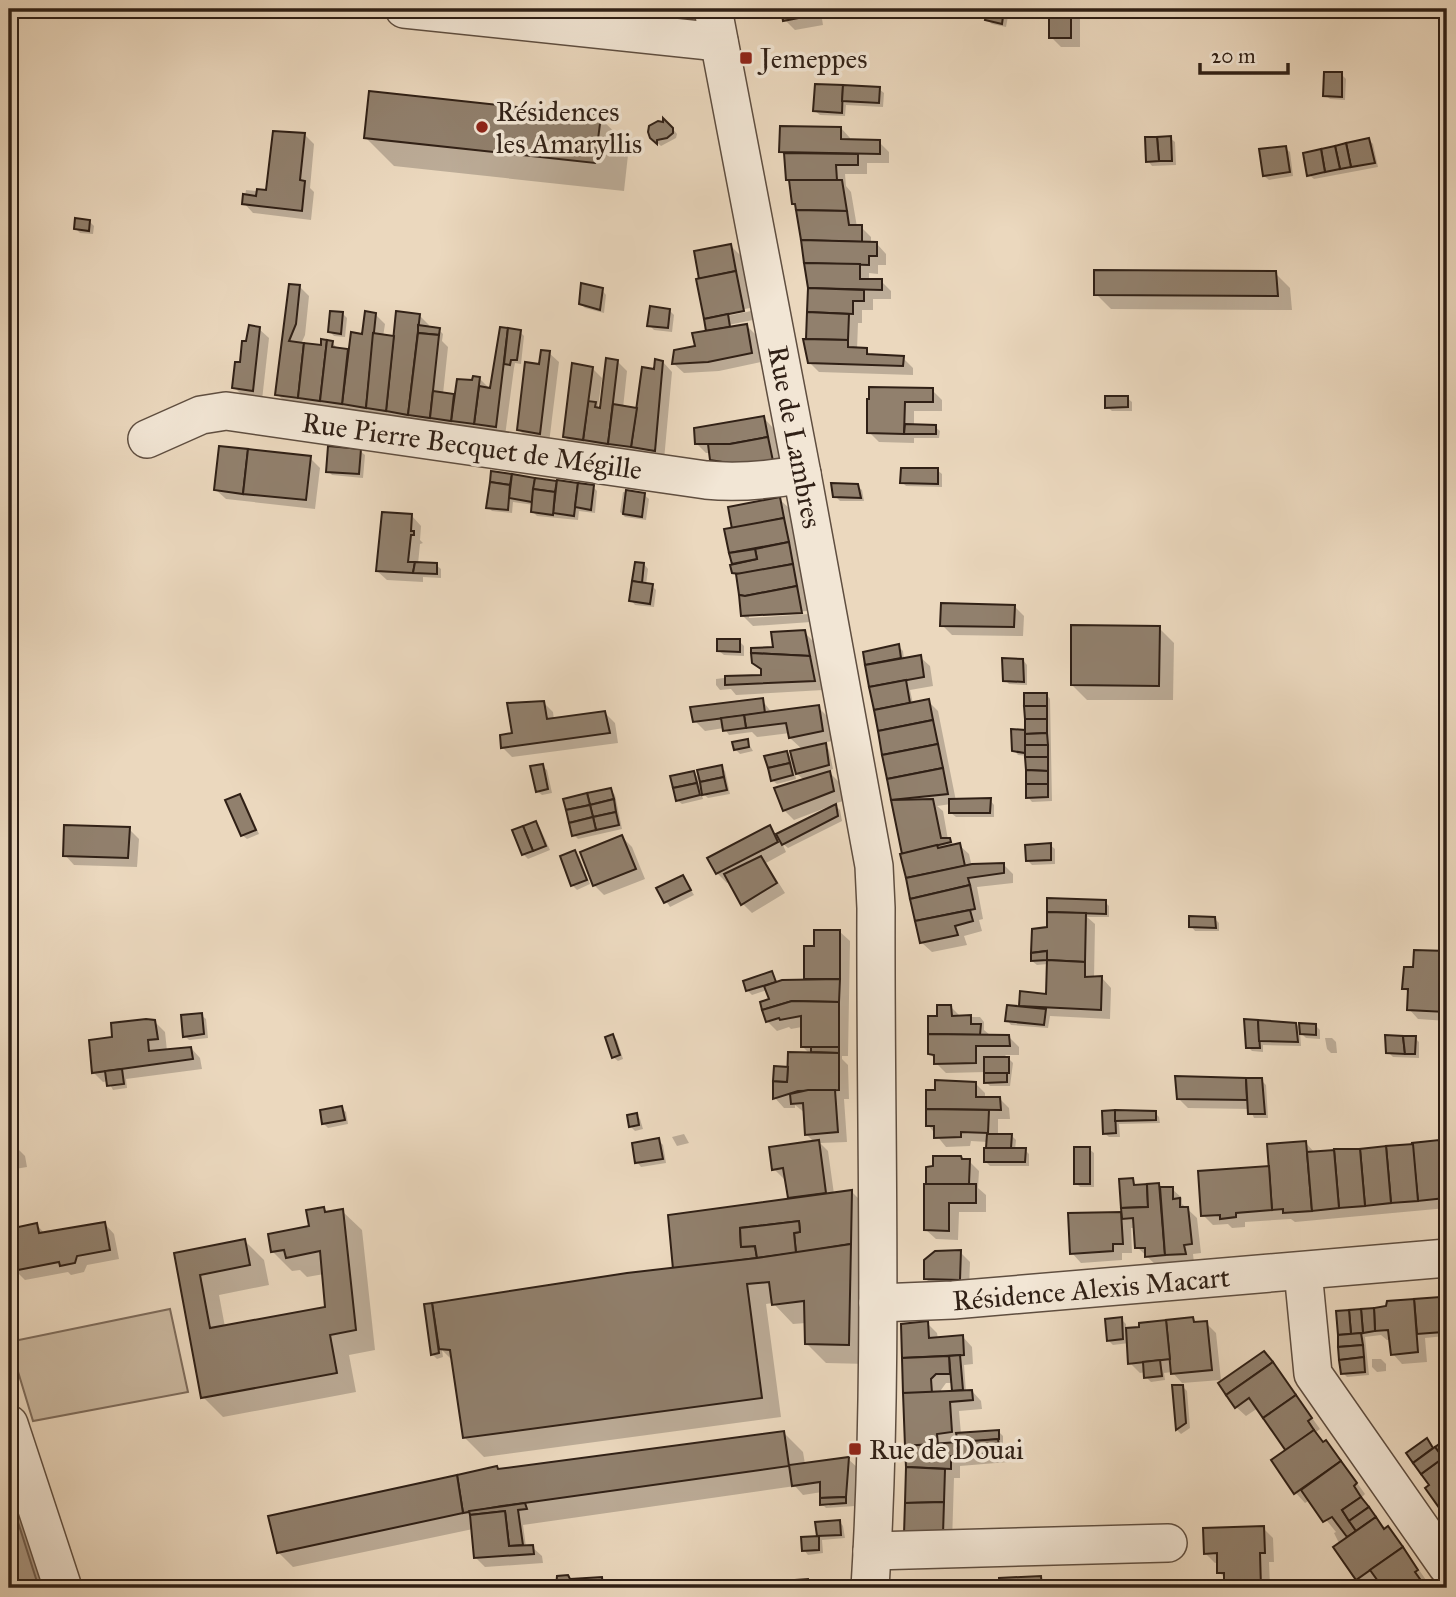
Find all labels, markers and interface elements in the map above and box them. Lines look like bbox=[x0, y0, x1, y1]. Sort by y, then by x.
scale bar bbox=[1200, 32, 1288, 76]
place label: Jemeppes bbox=[757, 41, 867, 76]
text: 20 m bbox=[1211, 43, 1256, 69]
marker: Jemeppes bbox=[738, 50, 754, 66]
place label: Résidences les Amaryllis bbox=[496, 94, 642, 161]
marker: Résidences les Amaryllis bbox=[474, 119, 490, 135]
street label: Rue de Lambres bbox=[760, 343, 830, 531]
street label: Rue Pierre Becquet de Mégille bbox=[300, 405, 644, 487]
street label: Résidence Alexis Macart bbox=[951, 1259, 1231, 1319]
place label: Rue de Douai bbox=[869, 1432, 1024, 1467]
marker: Rue de Douai bbox=[847, 1441, 863, 1457]

